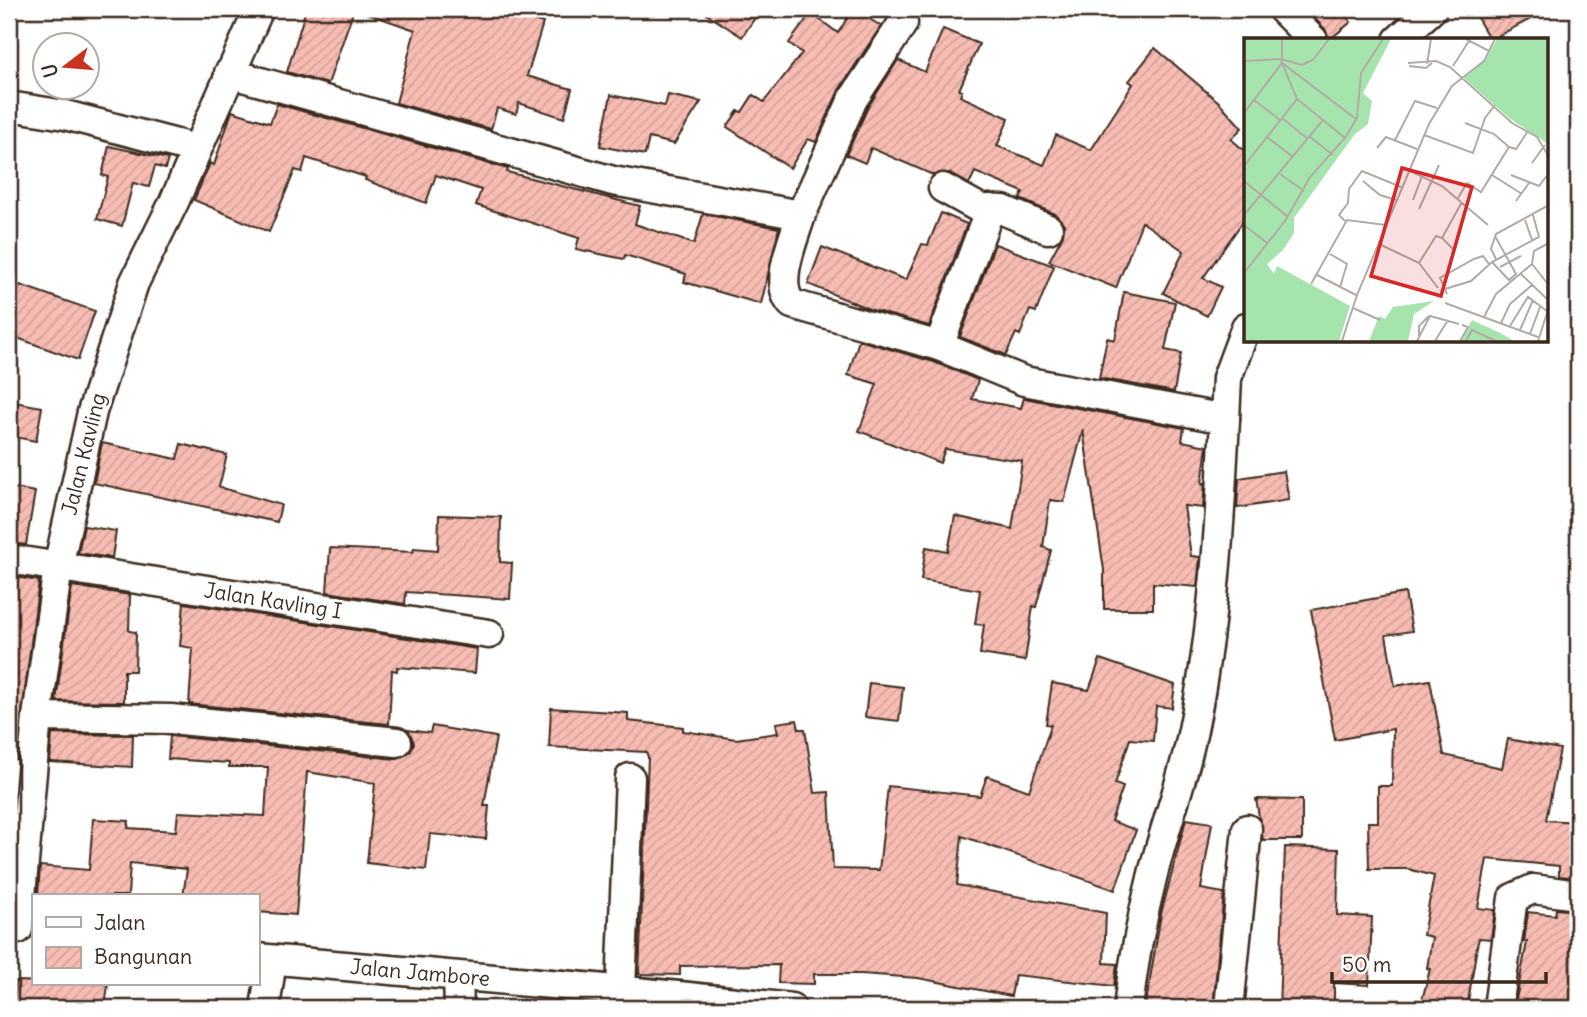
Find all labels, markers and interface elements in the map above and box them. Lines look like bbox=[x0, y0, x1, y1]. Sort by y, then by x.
north arrow bbox=[32, 32, 102, 102]
inset map bbox=[1244, 38, 1548, 343]
text: U bbox=[36, 61, 63, 80]
street label: Jalan Kavling bbox=[55, 390, 112, 518]
street label: Jalan Kavling I bbox=[202, 576, 344, 625]
legend bbox=[32, 894, 259, 986]
text: Jalan bbox=[94, 909, 145, 936]
scale bar bbox=[1332, 940, 1545, 984]
text: Bangunan bbox=[94, 943, 192, 970]
text: 50 m bbox=[1342, 951, 1391, 978]
street label: Jalan Jambore bbox=[349, 953, 491, 992]

